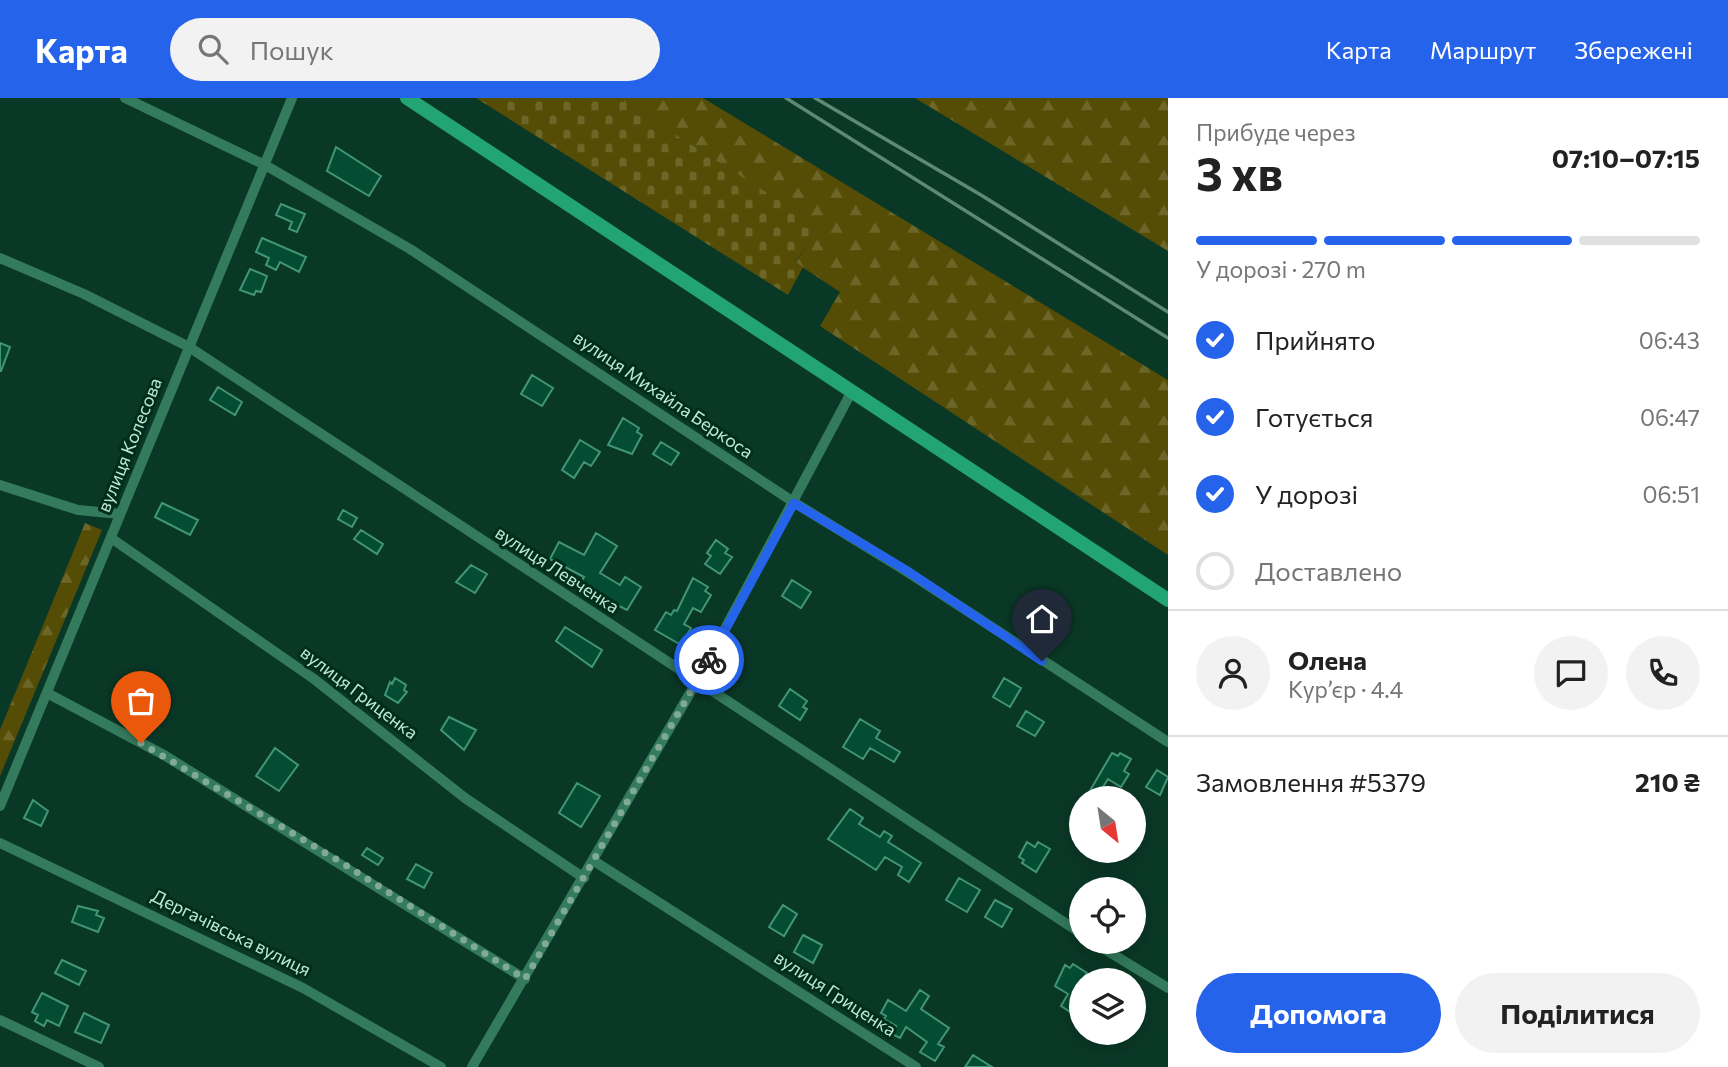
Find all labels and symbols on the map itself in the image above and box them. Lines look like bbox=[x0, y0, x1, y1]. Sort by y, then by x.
street label: вулиця Михайла Беркоса bbox=[570, 326, 758, 463]
street label: вулиця Колесова bbox=[92, 374, 166, 515]
street label: вулиця Левченка bbox=[492, 521, 624, 617]
pin bbox=[1012, 589, 1072, 661]
courier bbox=[674, 625, 744, 695]
street label: вулиця Гриценка bbox=[297, 641, 423, 743]
pin bbox=[111, 671, 171, 743]
north arrow bbox=[1069, 786, 1146, 863]
street label: Дергачівська вулиця bbox=[148, 884, 315, 980]
street label: вулиця Гриценка bbox=[770, 946, 901, 1041]

